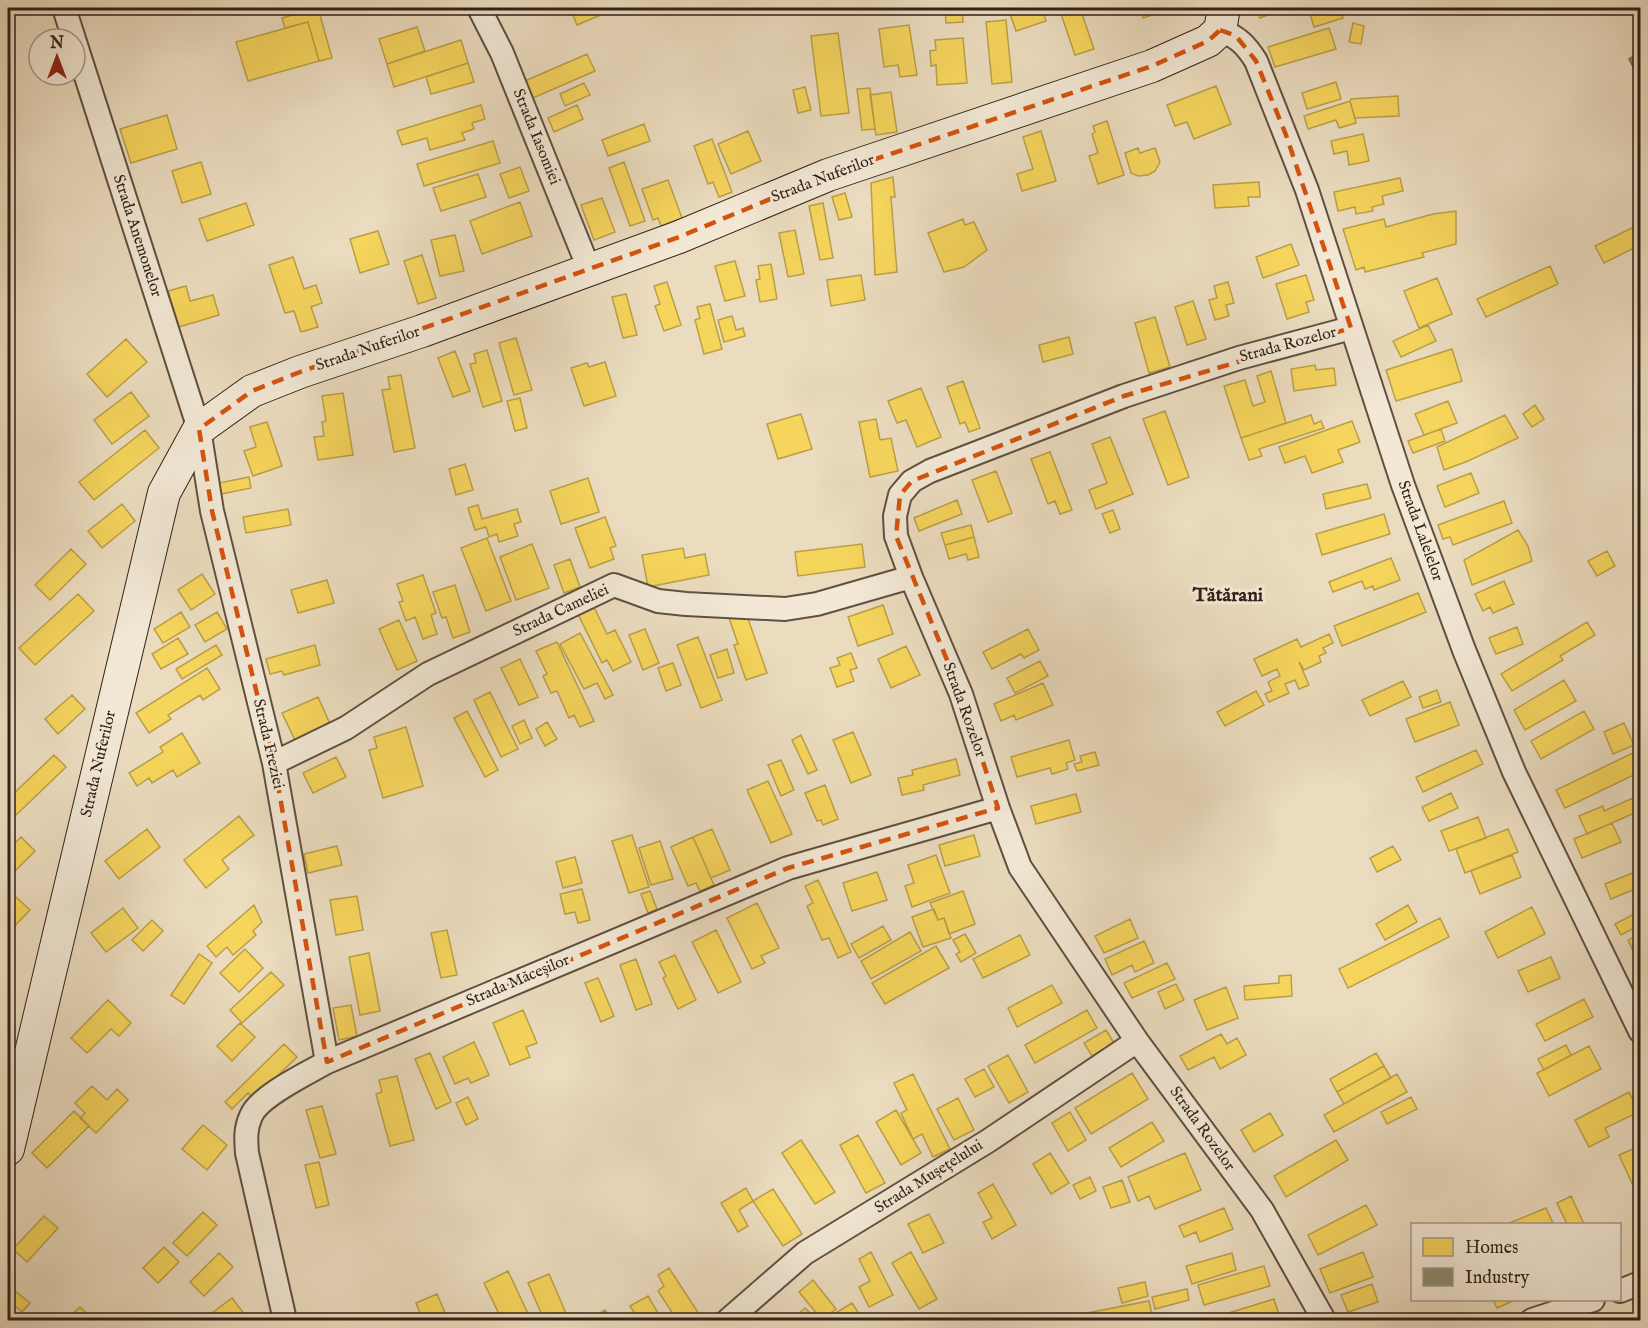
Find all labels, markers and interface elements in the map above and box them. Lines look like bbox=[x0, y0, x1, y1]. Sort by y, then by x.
north arrow bbox=[27, 27, 87, 87]
text: N bbox=[49, 34, 64, 54]
street label: Strada Iasomiei bbox=[508, 86, 564, 188]
street label: Strada Nuferilor bbox=[768, 150, 878, 208]
street label: Strada Anemonelor bbox=[108, 172, 166, 300]
street label: Strada Nuferilor bbox=[313, 322, 423, 376]
street label: Strada Rozelor bbox=[1237, 322, 1339, 368]
street label: Strada Lalelelor bbox=[1393, 478, 1448, 584]
street label: Strada Cameliei bbox=[510, 580, 612, 642]
district label: Tătărani bbox=[1192, 583, 1264, 608]
street label: Strada Rozelor bbox=[938, 660, 990, 760]
street label: Strada Freziei bbox=[248, 697, 288, 791]
street label: Strada Nuferilor bbox=[77, 708, 121, 819]
street label: Strada Măceșilor bbox=[463, 950, 573, 1012]
street label: Strada Rozelor bbox=[1165, 1083, 1239, 1175]
street label: Strada Mușețelului bbox=[871, 1136, 987, 1218]
legend bbox=[1411, 1223, 1621, 1301]
text: Homes bbox=[1465, 1237, 1518, 1260]
text: Industry bbox=[1465, 1267, 1529, 1290]

